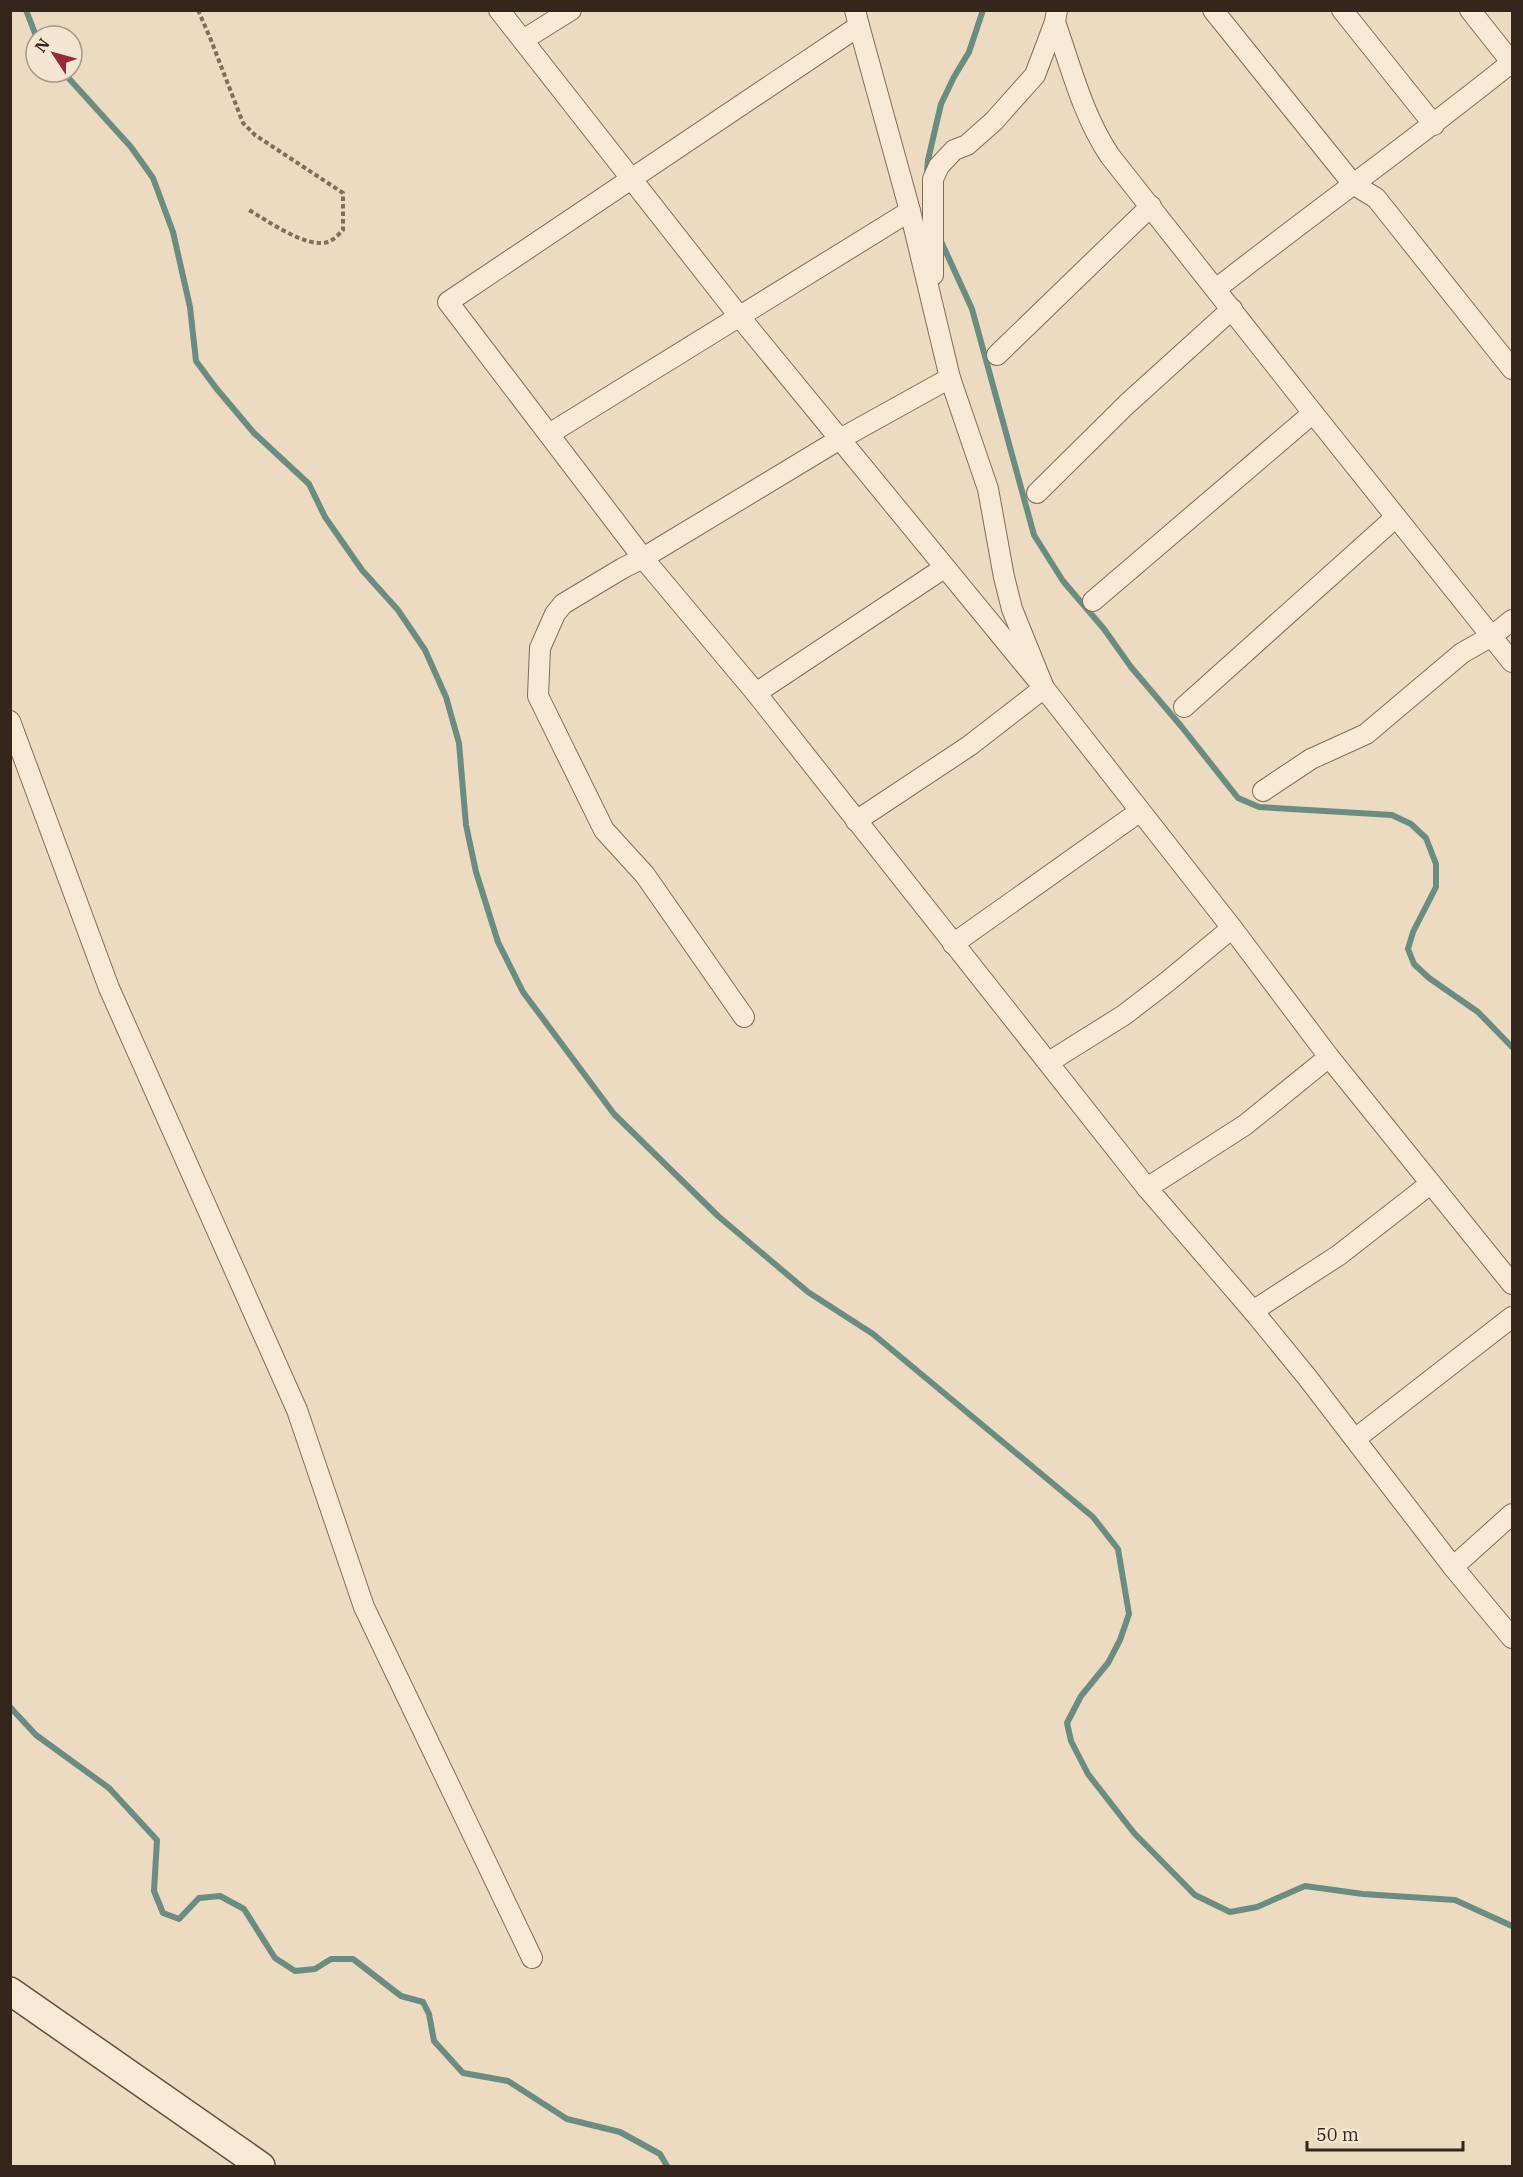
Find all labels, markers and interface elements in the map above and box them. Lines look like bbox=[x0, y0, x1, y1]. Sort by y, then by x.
north arrow bbox=[24, 24, 84, 84]
text: N bbox=[30, 34, 54, 56]
scale bar bbox=[1307, 2114, 1463, 2152]
text: 50 m bbox=[1316, 2123, 1359, 2146]

